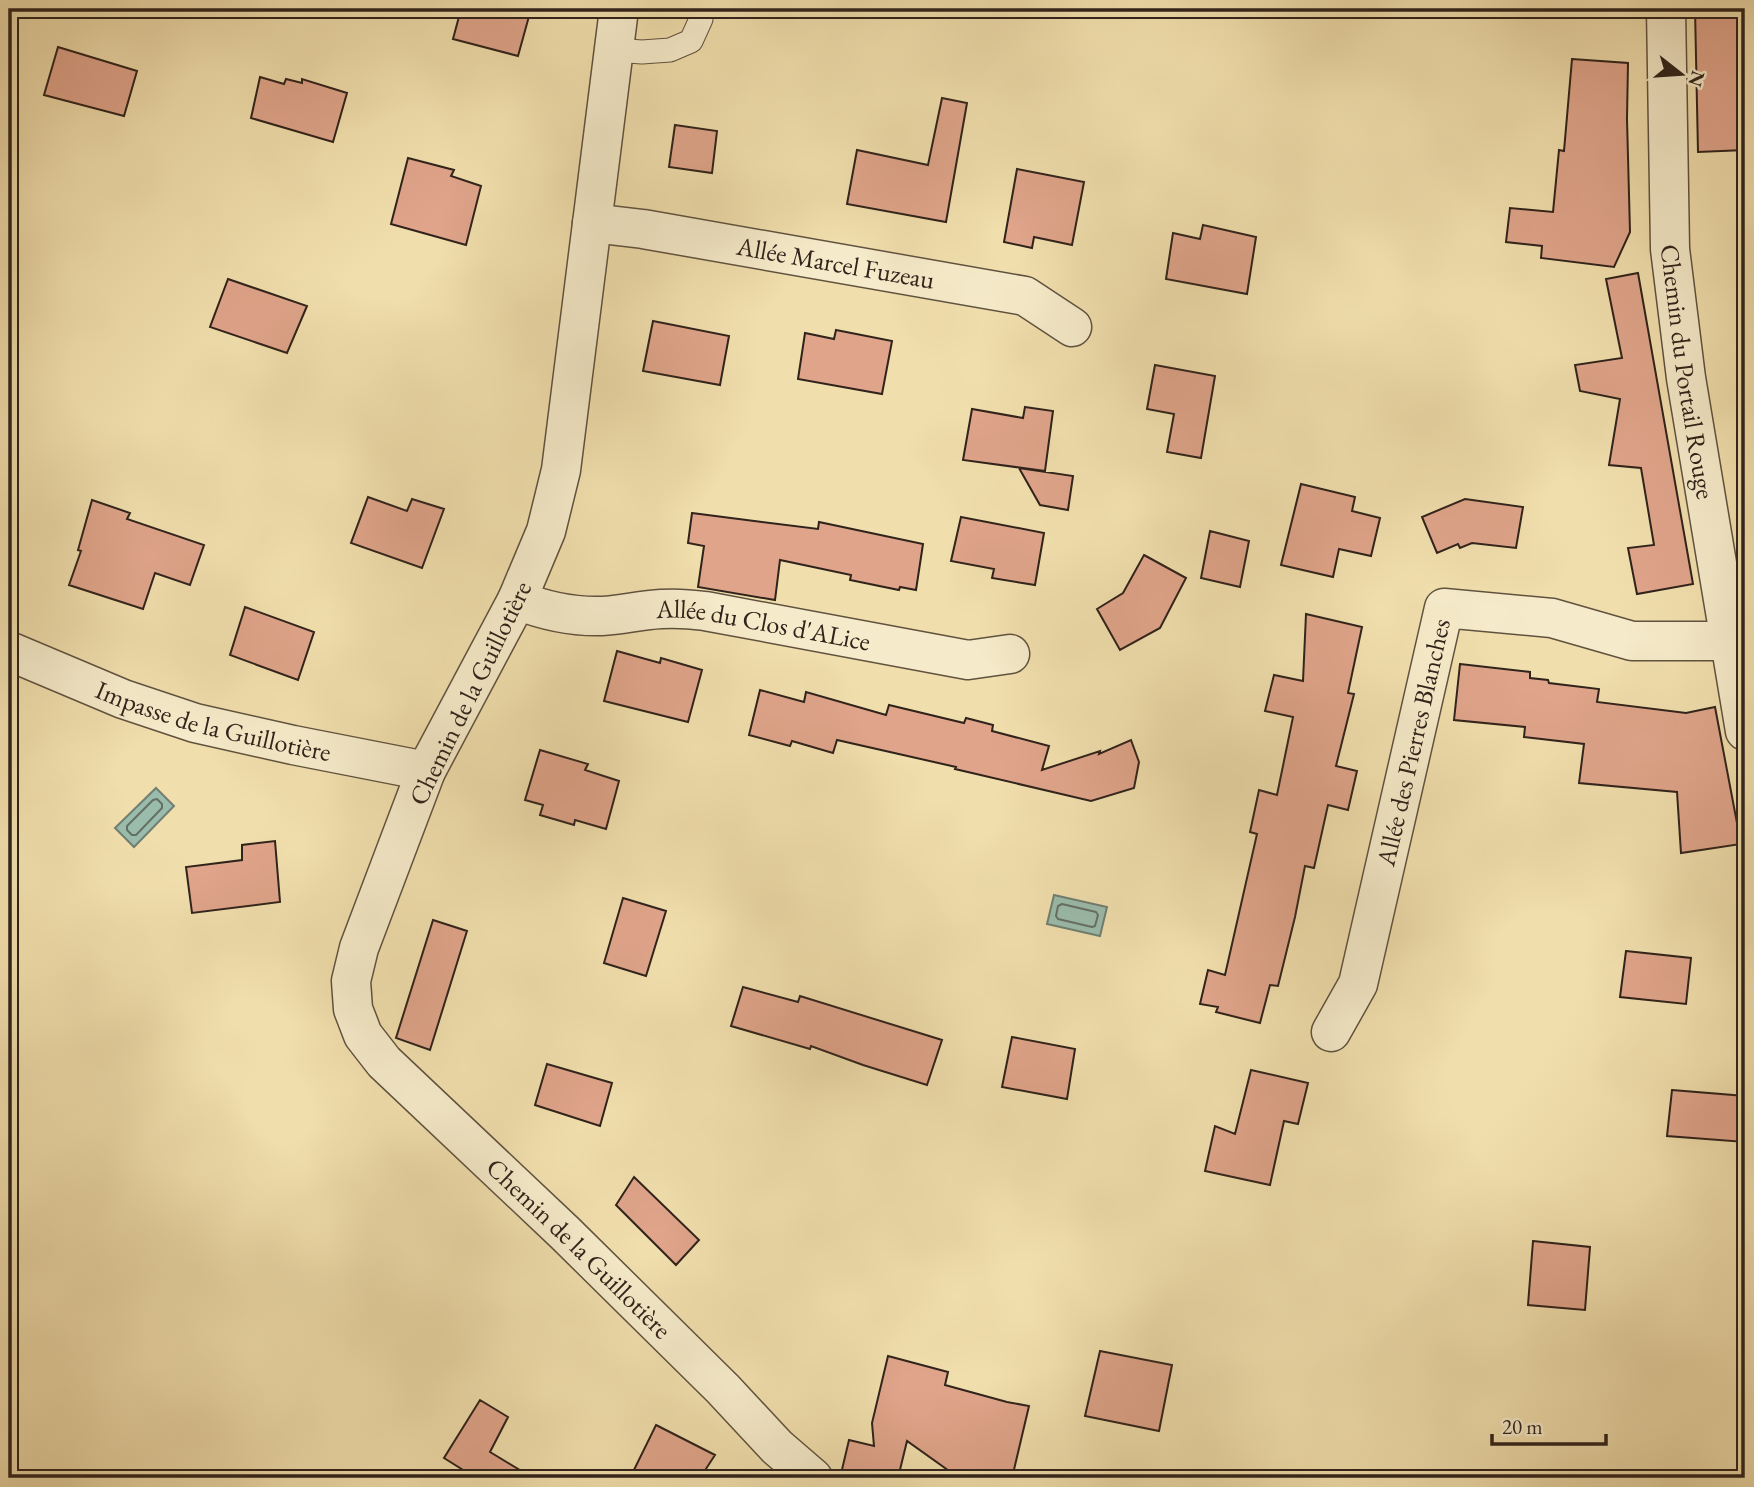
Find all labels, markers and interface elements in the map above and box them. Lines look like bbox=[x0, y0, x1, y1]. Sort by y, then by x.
north arrow bbox=[1646, 38, 1716, 108]
text: N bbox=[1682, 68, 1711, 90]
street label: Allée Marcel Fuzeau bbox=[733, 229, 938, 297]
street label: Chemin du Portail Rouge bbox=[1653, 242, 1723, 502]
street label: Chemin de la Guillotière bbox=[401, 575, 539, 811]
street label: Allée du Clos d'ALice bbox=[654, 591, 873, 658]
street label: Allée des Pierres Blanches bbox=[1368, 615, 1458, 870]
street label: Impasse de la Guillotière bbox=[90, 672, 334, 769]
street label: Chemin de la Guillotière bbox=[479, 1150, 679, 1346]
scale bar bbox=[1492, 1403, 1605, 1447]
text: 20 m bbox=[1502, 1413, 1543, 1440]

